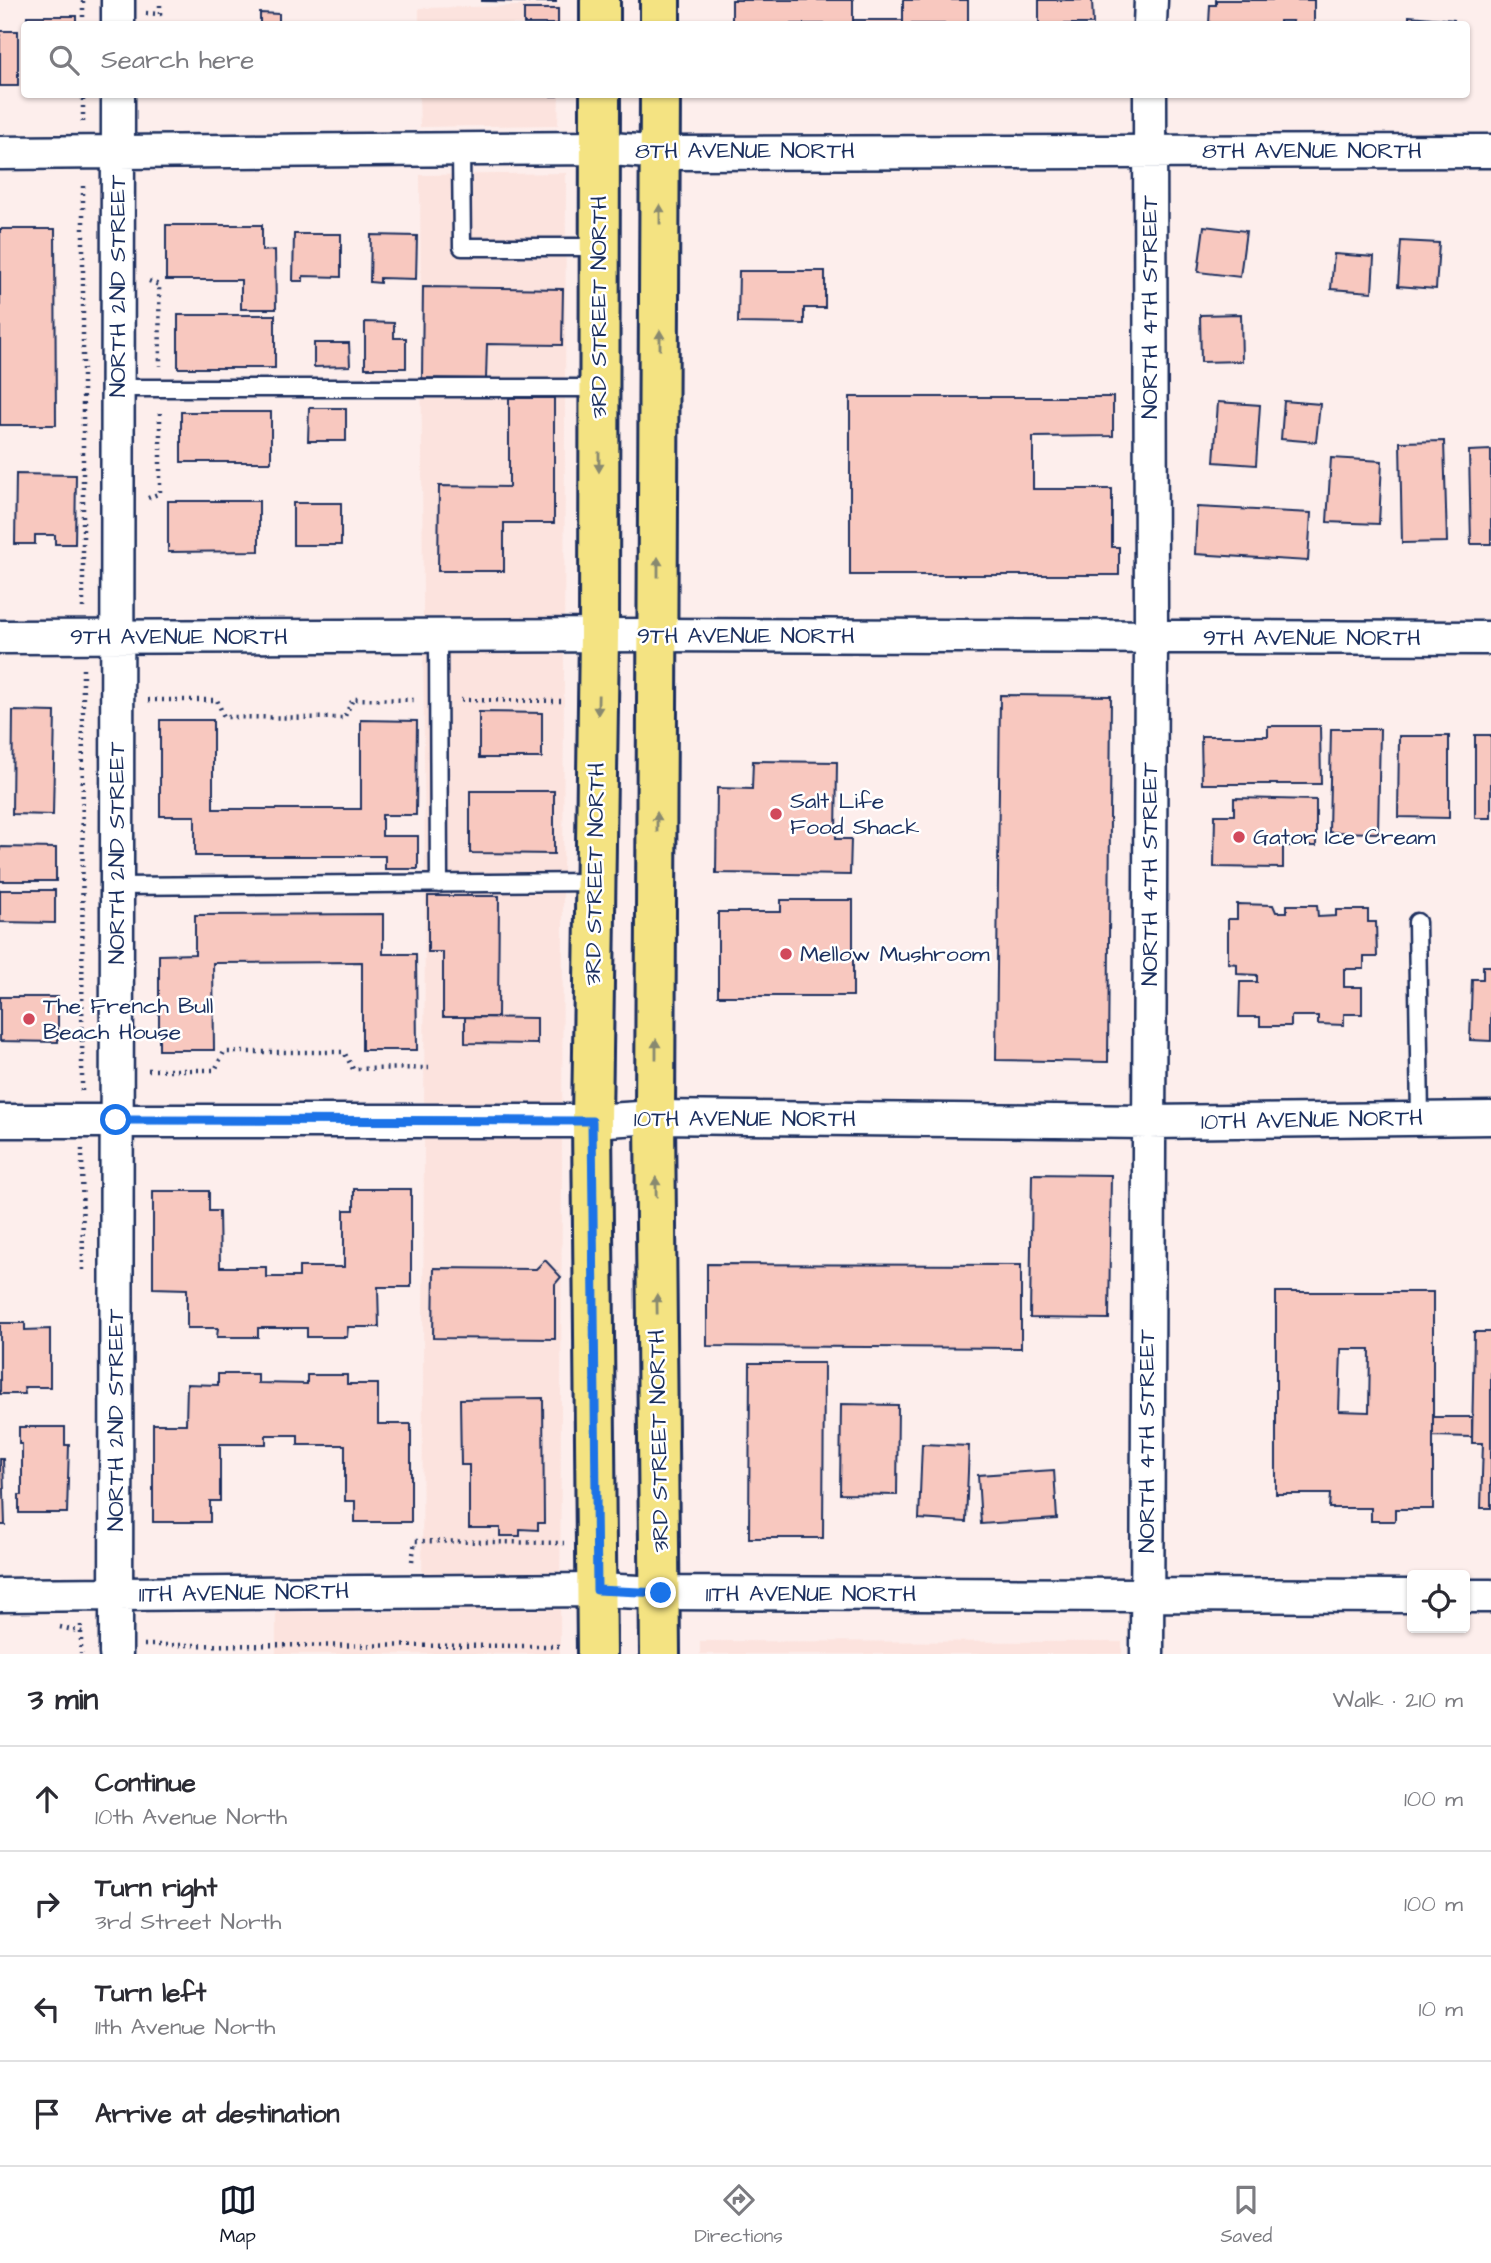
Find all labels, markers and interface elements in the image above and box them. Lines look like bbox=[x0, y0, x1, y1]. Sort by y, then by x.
search box bbox=[21, 21, 1470, 98]
icon: search bbox=[45, 41, 83, 79]
text: Search here bbox=[101, 42, 254, 78]
street label: 8TH AVENUE NORTH bbox=[635, 135, 855, 167]
street label: 8TH AVENUE NORTH bbox=[1202, 135, 1422, 167]
street label: NORTH 2ND STREET bbox=[102, 174, 134, 397]
street label: NORTH 4TH STREET bbox=[1134, 194, 1166, 419]
street label: 3RD STREET NORTH bbox=[583, 195, 615, 418]
one-way arrow bbox=[654, 202, 666, 224]
one-way arrow bbox=[654, 328, 665, 350]
one-way arrow bbox=[593, 451, 605, 473]
one-way arrow bbox=[652, 556, 664, 578]
street label: 9TH AVENUE NORTH bbox=[637, 620, 855, 652]
street label: 9TH AVENUE NORTH bbox=[70, 621, 288, 653]
street label: 9TH AVENUE NORTH bbox=[1203, 622, 1421, 654]
one-way arrow bbox=[592, 694, 604, 716]
street label: NORTH 2ND STREET bbox=[101, 741, 133, 964]
street label: NORTH 4TH STREET bbox=[1134, 761, 1166, 986]
street label: 3RD STREET NORTH bbox=[577, 762, 613, 986]
place label: Salt Life Food Shack bbox=[790, 785, 919, 843]
marker: Salt Life Food Shack bbox=[768, 806, 784, 822]
one-way arrow bbox=[651, 810, 663, 832]
place label: Gator Ice Cream bbox=[1253, 821, 1436, 853]
marker: Gator Ice Cream bbox=[1231, 829, 1247, 845]
place label: Mellow Mushroom bbox=[800, 938, 990, 970]
marker: Mellow Mushroom bbox=[778, 946, 794, 962]
place label: The French Bull Beach House bbox=[43, 990, 213, 1048]
marker: The French Bull Beach House bbox=[21, 1011, 37, 1027]
one-way arrow bbox=[650, 1038, 662, 1060]
street label: 10TH AVENUE NORTH bbox=[1201, 1102, 1423, 1138]
street label: 10TH AVENUE NORTH bbox=[634, 1103, 856, 1135]
route start bbox=[100, 1104, 131, 1135]
one-way arrow bbox=[650, 1175, 662, 1197]
one-way arrow bbox=[652, 1293, 663, 1315]
street label: NORTH 2ND STREET bbox=[100, 1308, 132, 1531]
street label: NORTH 4TH STREET bbox=[1131, 1328, 1163, 1553]
street label: 3RD STREET NORTH bbox=[641, 1329, 677, 1553]
map controls bbox=[1407, 1570, 1470, 1633]
button: locate bbox=[1407, 1570, 1470, 1633]
street label: 11TH AVENUE NORTH bbox=[138, 1575, 350, 1611]
route end bbox=[645, 1577, 676, 1608]
street label: 11TH AVENUE NORTH bbox=[706, 1578, 916, 1610]
text: 3 min bbox=[28, 1679, 98, 1721]
text: Walk · 210 m bbox=[1333, 1684, 1463, 1716]
text: Continue bbox=[95, 1765, 196, 1801]
icon: ahead bbox=[28, 1780, 66, 1818]
text: 100 m bbox=[1404, 1783, 1463, 1815]
text: 10th Avenue North bbox=[95, 1801, 287, 1833]
text: Turn right bbox=[95, 1870, 217, 1906]
icon: right bbox=[28, 1885, 66, 1923]
text: 100 m bbox=[1404, 1888, 1463, 1920]
text: 3rd Street North bbox=[95, 1906, 281, 1938]
text: Turn left bbox=[95, 1975, 206, 2011]
icon: left bbox=[28, 1990, 66, 2028]
text: 10 m bbox=[1418, 1993, 1463, 2025]
text: 11th Avenue North bbox=[95, 2011, 275, 2043]
icon: arrive bbox=[28, 2095, 66, 2133]
text: Arrive at destination bbox=[95, 2096, 340, 2132]
tab: Map bbox=[219, 2181, 257, 2250]
tab: Directions bbox=[694, 2181, 783, 2250]
tab: Saved bbox=[1220, 2181, 1272, 2250]

